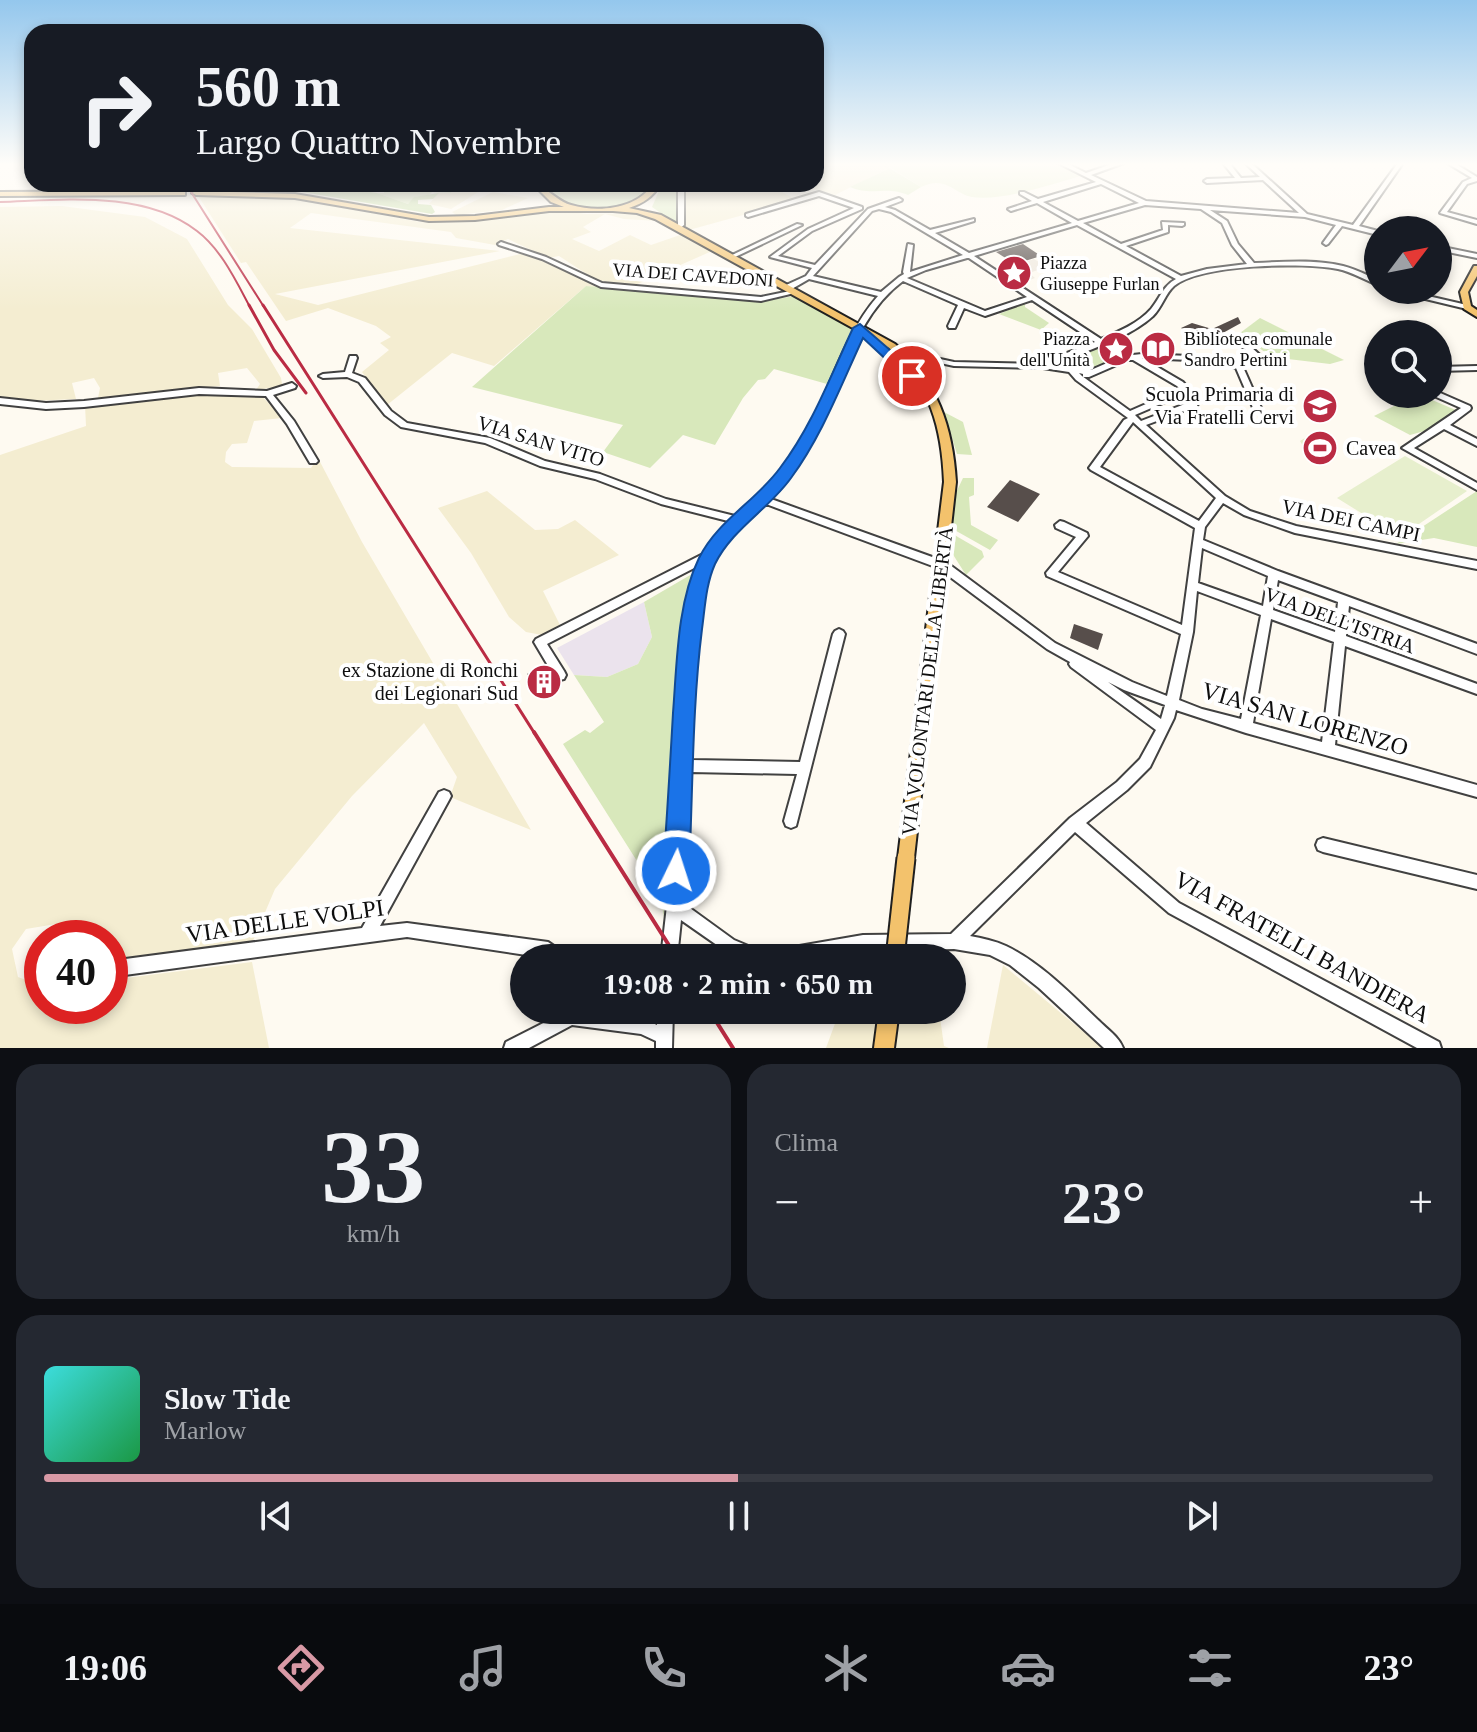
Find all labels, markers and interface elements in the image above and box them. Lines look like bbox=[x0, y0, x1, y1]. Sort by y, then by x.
icon: right bbox=[64, 56, 168, 160]
text: 560 m bbox=[196, 56, 341, 118]
text: Largo Quattro Novembre bbox=[196, 122, 561, 162]
north arrow bbox=[1364, 216, 1452, 304]
map controls bbox=[1364, 216, 1452, 408]
place label: Piazza Giuseppe Furlan bbox=[1040, 253, 1159, 294]
place icon: Piazza Giuseppe Furlan bbox=[995, 254, 1033, 292]
street label: VIA DEI CAVEDONI bbox=[612, 259, 774, 291]
button: search bbox=[1364, 320, 1452, 408]
place label: Piazza dell'Unità bbox=[1020, 329, 1090, 370]
place label: Biblioteca comunale Sandro Pertini bbox=[1184, 329, 1332, 370]
place icon: Piazza dell'Unità bbox=[1097, 330, 1135, 368]
library icon: Biblioteca comunale Sandro Pertini bbox=[1139, 330, 1177, 368]
pin bbox=[878, 342, 946, 410]
icon: arrive bbox=[890, 354, 934, 398]
place label: Scuola Primaria di Via Fratelli Cervi bbox=[1145, 383, 1294, 428]
school or university icon: Scuola Primaria di Via Fratelli Cervi bbox=[1301, 387, 1339, 425]
street label: VIA SAN VITO bbox=[475, 411, 607, 471]
sports icon: Cavea bbox=[1301, 429, 1339, 467]
place label: Cavea bbox=[1346, 437, 1396, 459]
street label: VIA DEI CAMPI bbox=[1280, 495, 1422, 545]
street label: VIA VOLONTARI DELLA LIBERTÀ bbox=[897, 524, 957, 837]
street label: VIA DELL'ISTRIA bbox=[1262, 583, 1419, 658]
place label: ex Stazione di Ronchi dei Legionari Sud bbox=[342, 659, 518, 705]
building icon: ex Stazione di Ronchi dei Legionari Sud bbox=[525, 663, 563, 701]
street label: VIA SAN LORENZO bbox=[1199, 677, 1411, 761]
position arrow bbox=[634, 829, 718, 913]
street label: VIA FRATELLI BANDIERA bbox=[1170, 866, 1435, 1029]
street label: VIA DELLE VOLPI bbox=[184, 894, 386, 948]
speed limit sign: 40 bbox=[24, 920, 128, 1024]
text: 19:08 · 2 min · 650 m bbox=[603, 967, 873, 1000]
text: 33 bbox=[321, 1109, 425, 1224]
text: Clima bbox=[775, 1128, 838, 1157]
text: 23° bbox=[1062, 1170, 1146, 1236]
text: − bbox=[775, 1178, 799, 1227]
text: + bbox=[1408, 1178, 1433, 1227]
text: km/h bbox=[347, 1219, 400, 1248]
text: Slow Tide bbox=[164, 1382, 290, 1415]
text: Marlow bbox=[164, 1416, 246, 1445]
icon: previous bbox=[254, 1494, 298, 1538]
icon: pause bbox=[717, 1494, 761, 1538]
icon: next bbox=[1180, 1494, 1224, 1538]
icon: directions bbox=[273, 1640, 329, 1696]
icon: music bbox=[455, 1640, 511, 1696]
icon: phone bbox=[636, 1640, 692, 1696]
icon: climate bbox=[818, 1640, 874, 1696]
icon: car bbox=[1000, 1640, 1056, 1696]
icon: filters bbox=[1182, 1640, 1238, 1696]
text: 19:06 bbox=[63, 1648, 147, 1688]
text: 23° bbox=[1364, 1648, 1414, 1688]

